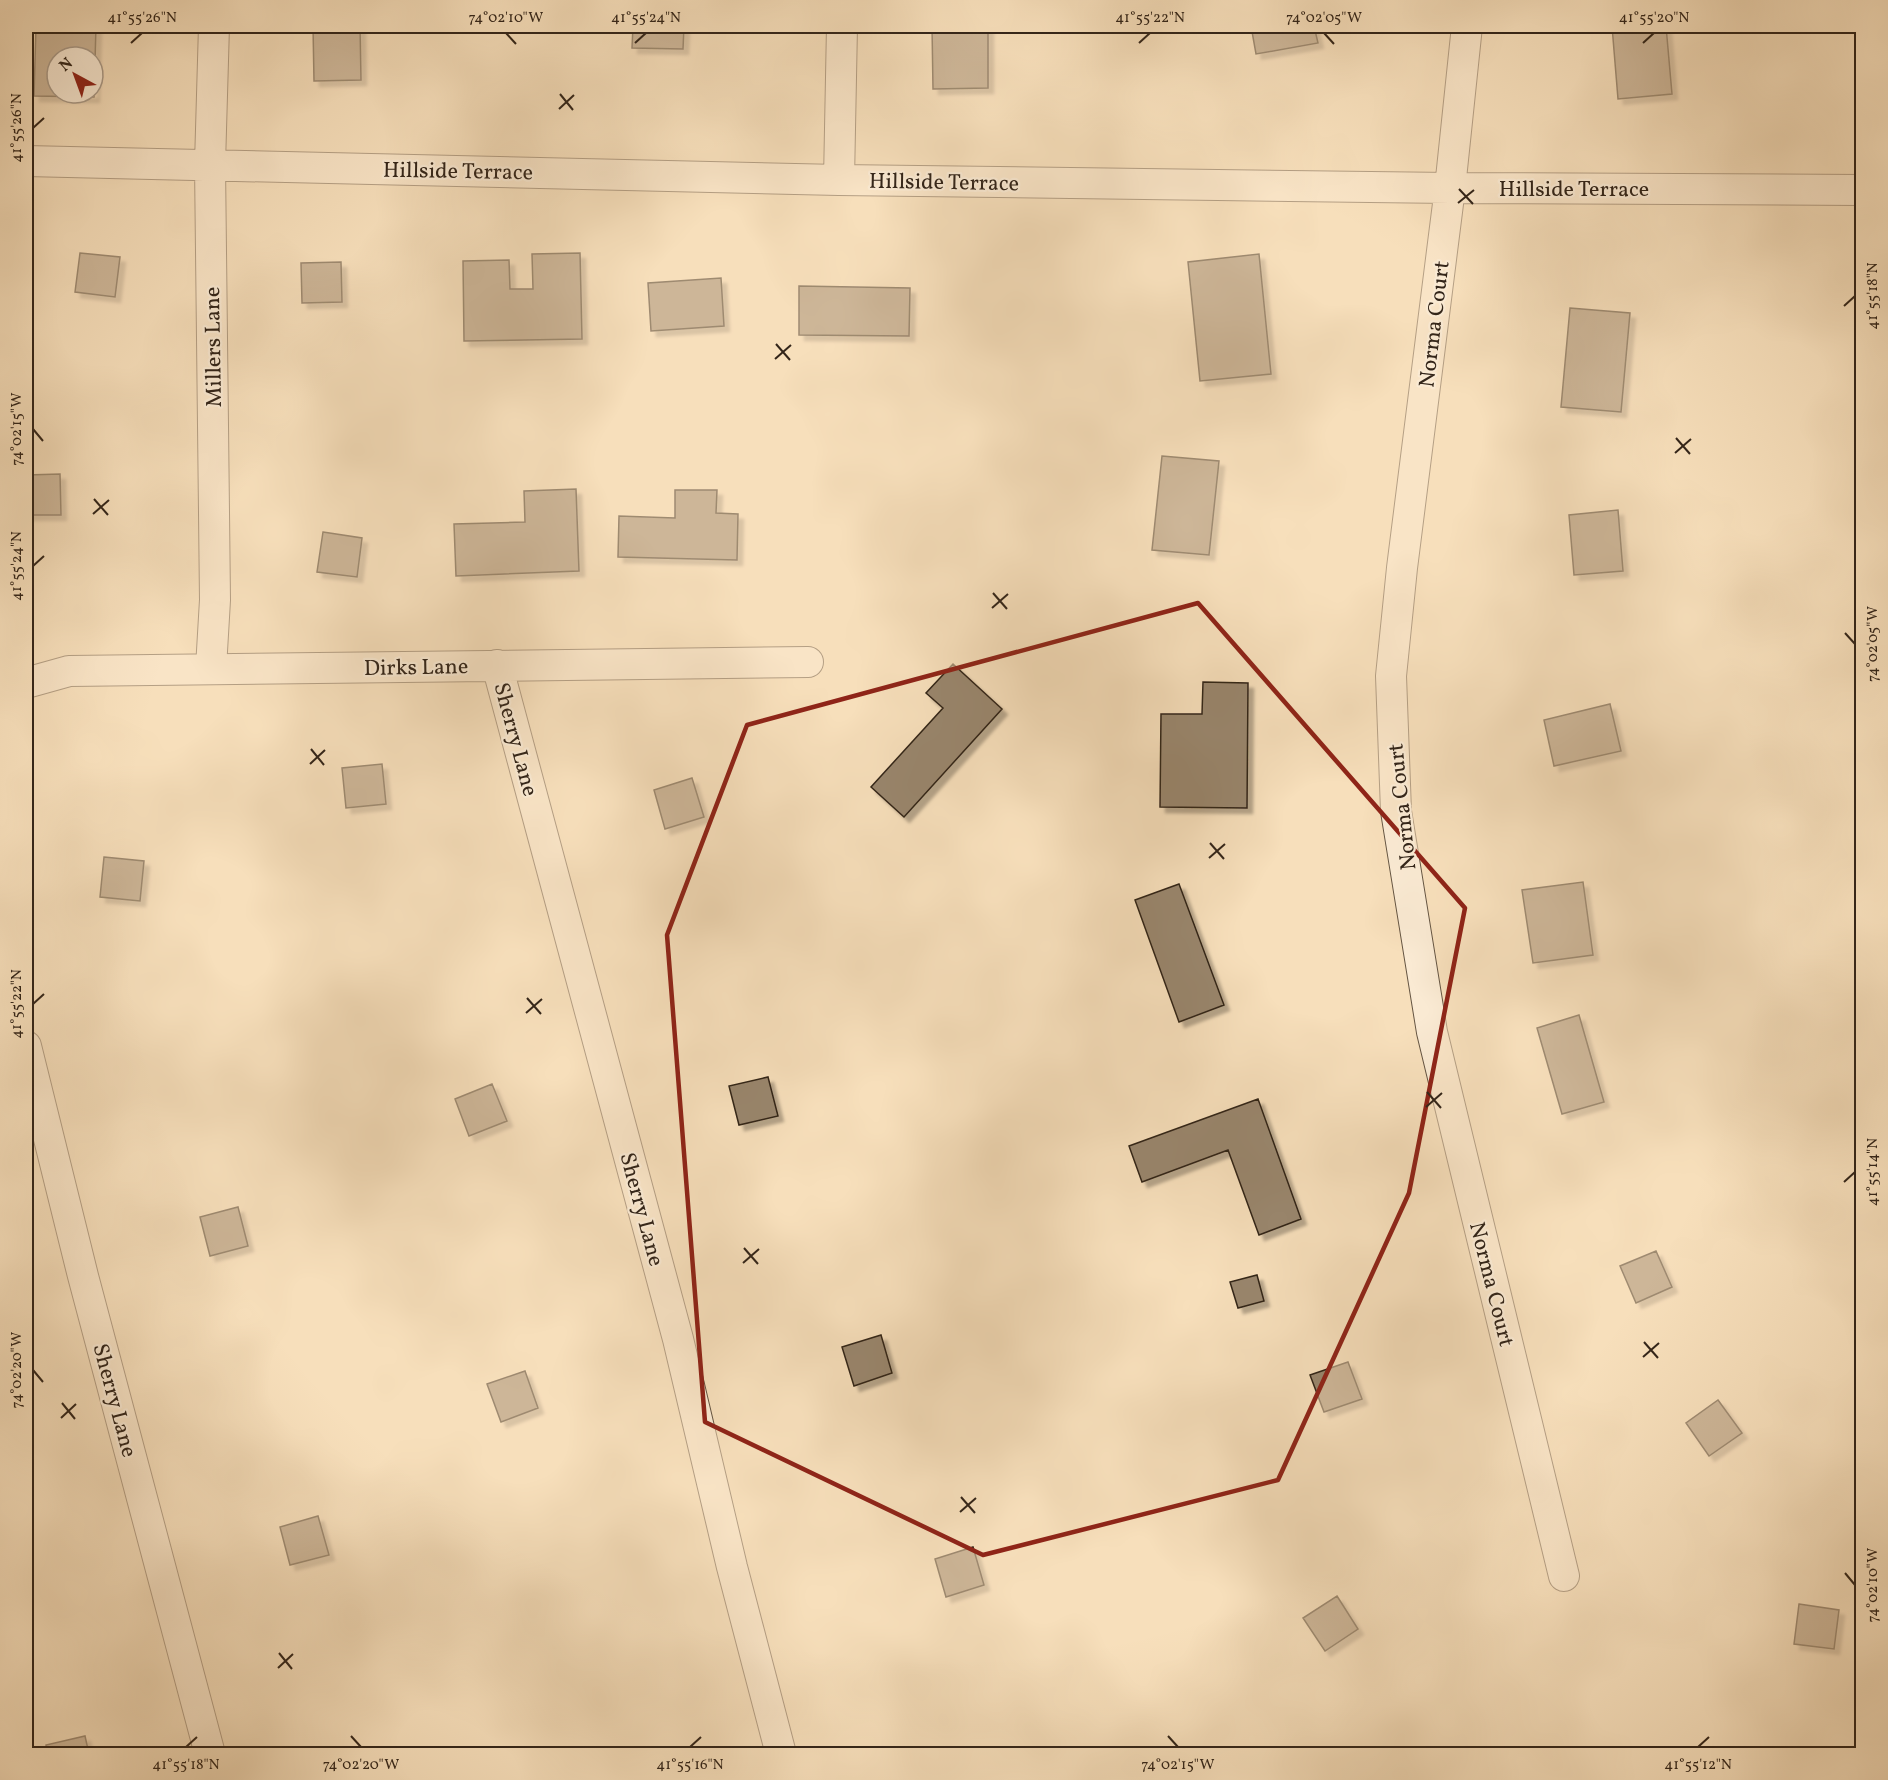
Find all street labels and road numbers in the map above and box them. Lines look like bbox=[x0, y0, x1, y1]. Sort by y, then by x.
street label: Hillside Terrace bbox=[383, 156, 533, 189]
street label: Hillside Terrace bbox=[869, 167, 1019, 200]
street label: Hillside Terrace bbox=[1499, 175, 1649, 206]
street label: Norma Court bbox=[1412, 259, 1459, 389]
street label: Millers Lane bbox=[198, 286, 231, 407]
street label: Dirks Lane bbox=[364, 652, 469, 685]
street label: Sherry Lane bbox=[485, 679, 545, 800]
street label: Norma Court bbox=[1381, 741, 1426, 872]
street label: Sherry Lane bbox=[611, 1149, 671, 1270]
street label: Norma Court bbox=[1460, 1219, 1521, 1350]
street label: Sherry Lane bbox=[84, 1340, 144, 1461]

